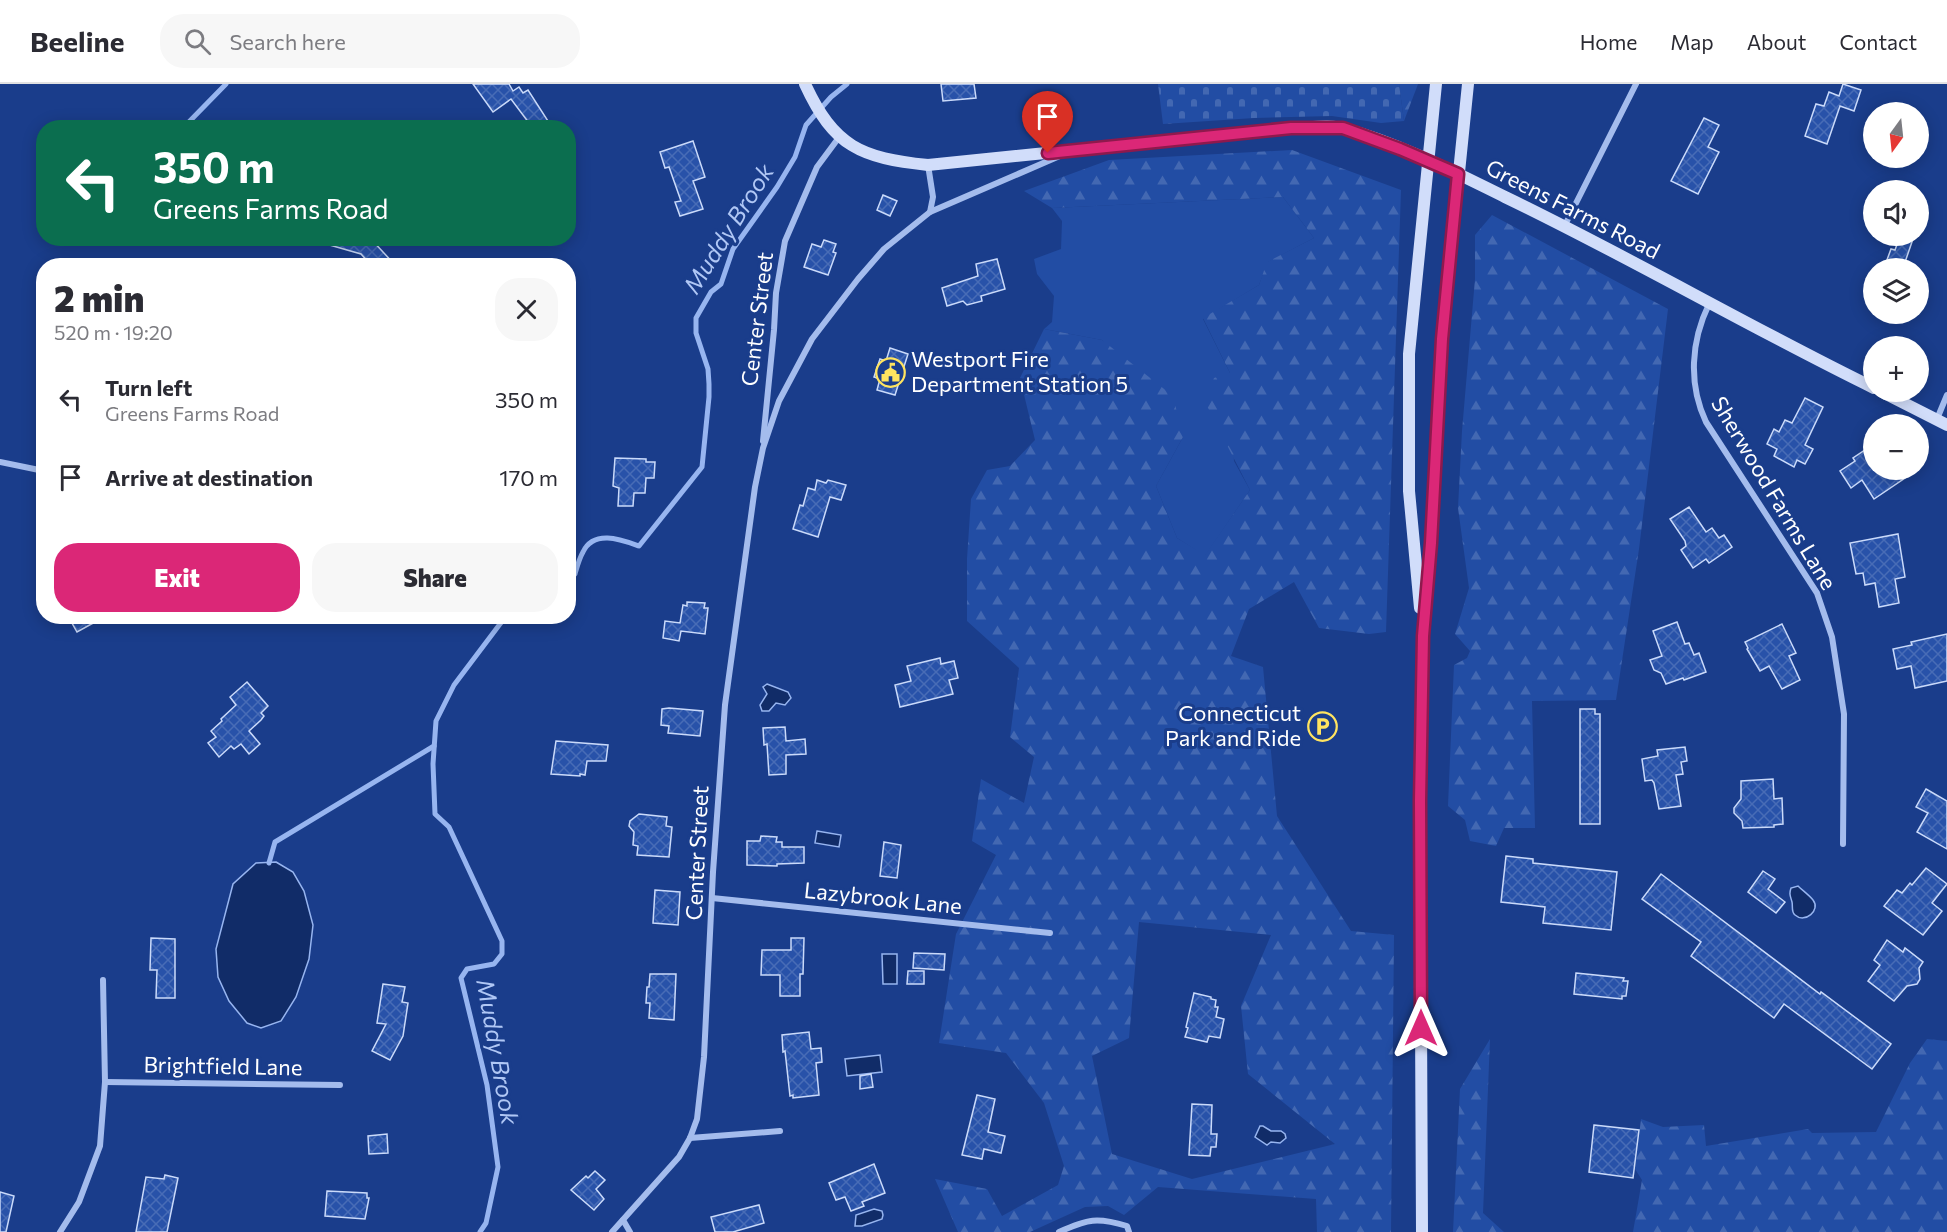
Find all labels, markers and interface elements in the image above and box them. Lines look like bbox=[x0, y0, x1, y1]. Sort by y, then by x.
search box bbox=[160, 14, 580, 68]
text: Beeline bbox=[30, 24, 124, 58]
icon: search bbox=[181, 25, 214, 58]
text: Search here bbox=[229, 28, 346, 55]
text: Home bbox=[1580, 29, 1637, 54]
text: Map bbox=[1670, 29, 1714, 54]
text: About bbox=[1747, 29, 1806, 54]
text: Contact bbox=[1839, 29, 1917, 54]
pin bbox=[1022, 91, 1073, 153]
icon: arrive bbox=[1031, 100, 1064, 133]
north arrow bbox=[1863, 102, 1929, 168]
map controls bbox=[1863, 102, 1929, 480]
text: 350 m bbox=[153, 140, 275, 192]
icon: left bbox=[54, 144, 132, 222]
street label: Greens Farms Road bbox=[1482, 153, 1665, 264]
water label: Muddy Brook bbox=[676, 157, 780, 298]
button: sound bbox=[1863, 180, 1929, 246]
text: Greens Farms Road bbox=[153, 192, 388, 225]
street label: Center Street bbox=[735, 250, 778, 388]
button: layers bbox=[1863, 258, 1929, 324]
text: 2 min bbox=[54, 275, 144, 319]
button: close bbox=[495, 278, 558, 341]
text: 520 m · 19:20 bbox=[54, 320, 173, 344]
button: + bbox=[1863, 336, 1929, 402]
place label: Westport Fire Department Station 5 bbox=[911, 345, 1128, 397]
public building icon: Westport Fire Department Station 5 bbox=[874, 356, 906, 388]
text: Turn left bbox=[105, 374, 192, 401]
icon: left bbox=[54, 383, 87, 416]
text: 350 m bbox=[495, 386, 558, 413]
street label: Sherwood Farms Lane bbox=[1706, 391, 1843, 594]
text: Greens Farms Road bbox=[105, 401, 279, 425]
button: − bbox=[1863, 414, 1929, 480]
icon: arrive bbox=[54, 461, 87, 494]
text: Arrive at destination bbox=[105, 464, 313, 491]
text: 170 m bbox=[499, 464, 558, 491]
button: Exit bbox=[54, 543, 300, 612]
button: Share bbox=[312, 543, 558, 612]
place label: Connecticut Park and Ride bbox=[1165, 699, 1301, 751]
parking icon: Connecticut Park and Ride bbox=[1306, 710, 1338, 742]
street label: Center Street bbox=[679, 785, 714, 921]
street label: Lazybrook Lane bbox=[803, 876, 963, 919]
water label: Muddy Brook bbox=[471, 977, 526, 1128]
position arrow bbox=[1389, 996, 1453, 1060]
street label: Brightfield Lane bbox=[143, 1051, 303, 1080]

